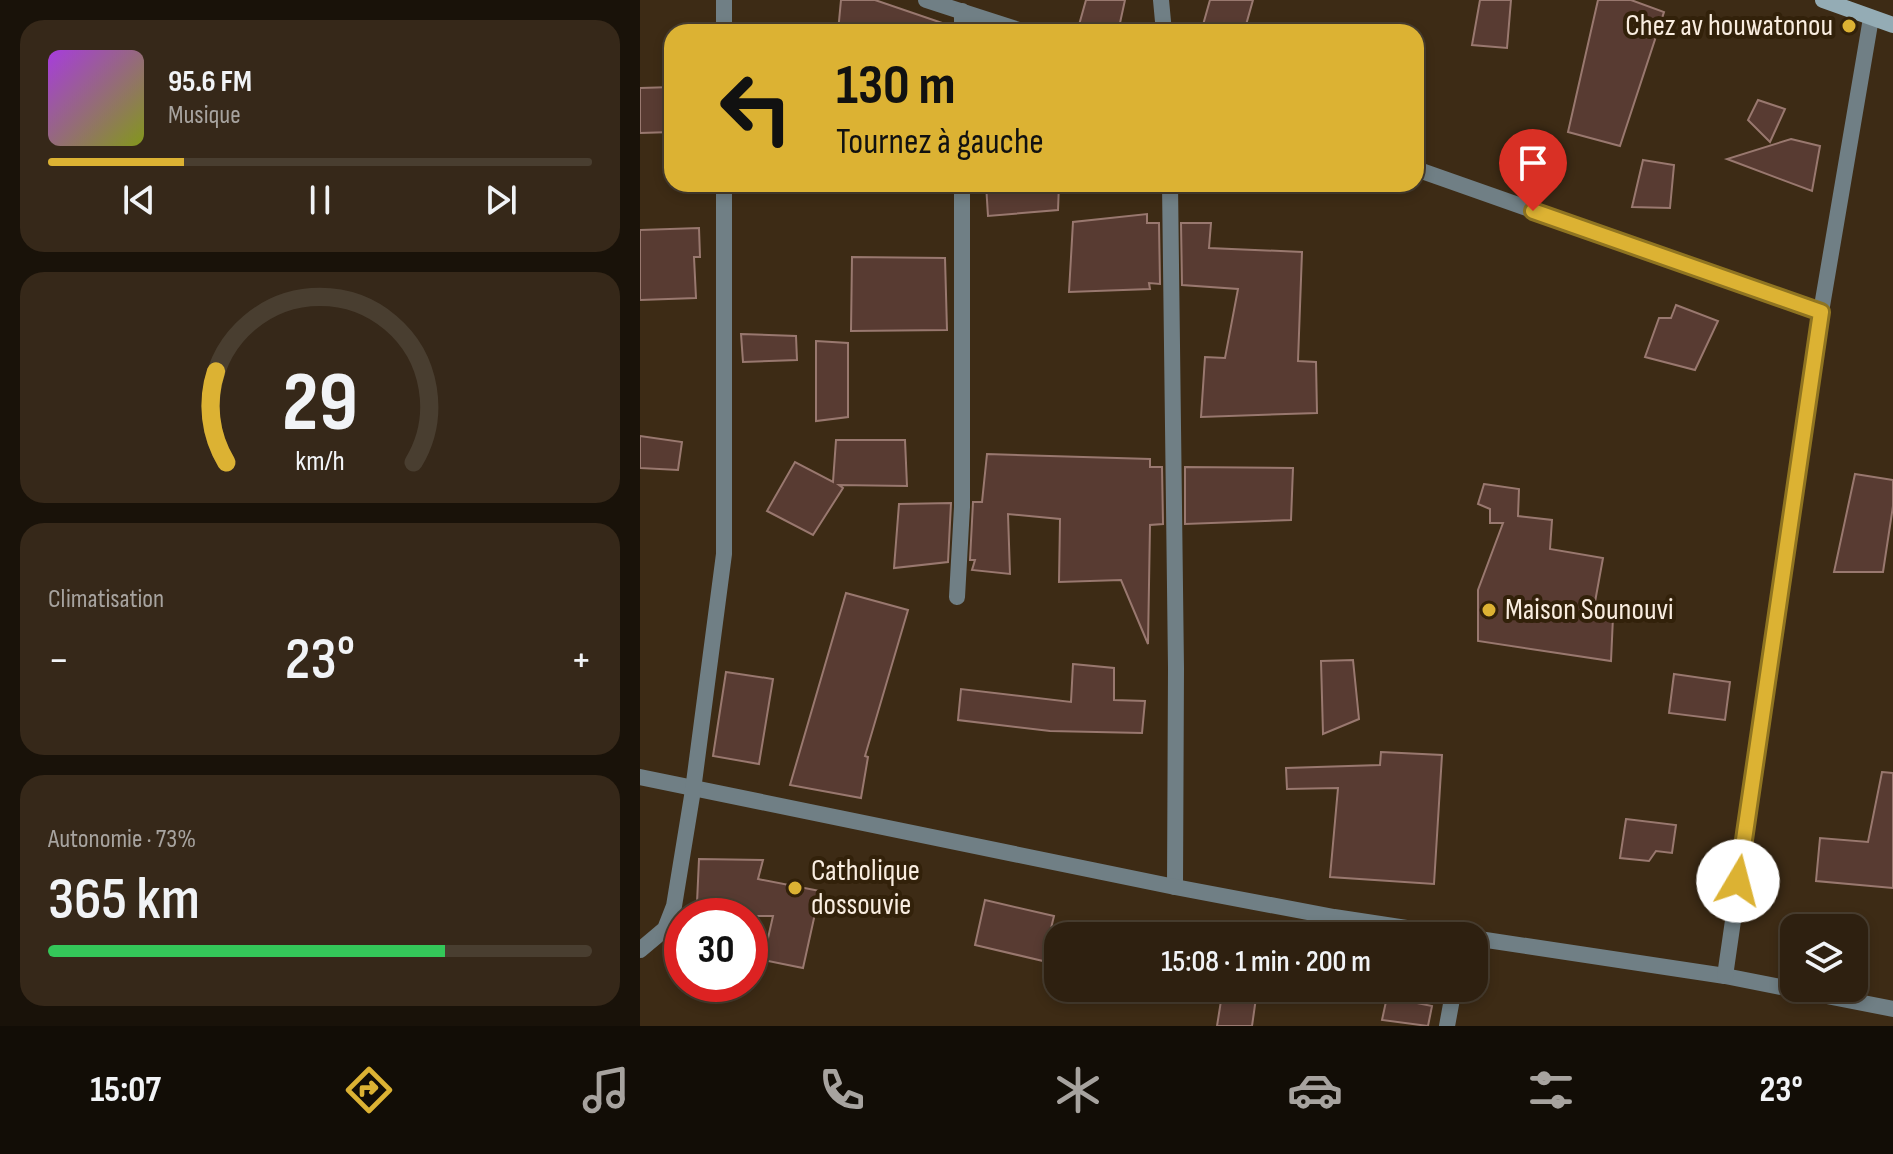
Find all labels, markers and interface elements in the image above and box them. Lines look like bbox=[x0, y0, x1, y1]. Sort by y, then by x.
place label: Chez av houwatonou bbox=[1625, 8, 1833, 44]
marker: Chez av houwatonou bbox=[1840, 17, 1858, 35]
text: 130 m bbox=[836, 53, 956, 120]
icon: left bbox=[704, 56, 808, 160]
text: 95.6 FM bbox=[168, 64, 252, 100]
text: Musique bbox=[168, 100, 241, 131]
text: Tournez à gauche bbox=[836, 121, 1044, 164]
pin bbox=[1499, 129, 1567, 211]
icon: arrive bbox=[1511, 141, 1555, 185]
icon: previous bbox=[117, 178, 161, 222]
icon: pause bbox=[298, 178, 342, 222]
icon: next bbox=[479, 178, 523, 222]
text: 29 bbox=[282, 354, 358, 454]
text: km/h bbox=[295, 444, 345, 479]
text: Climatisation bbox=[48, 584, 164, 615]
place label: Maison Sounouvi bbox=[1505, 592, 1674, 628]
marker: Maison Sounouvi bbox=[1480, 601, 1498, 619]
text: 23° bbox=[285, 624, 355, 696]
text: − bbox=[48, 634, 70, 687]
text: + bbox=[570, 634, 592, 687]
text: Autonomie · 73% bbox=[48, 824, 196, 855]
position arrow bbox=[1696, 839, 1780, 923]
place label: Catholique dossouvie bbox=[811, 853, 920, 923]
text: 365 km bbox=[48, 864, 200, 936]
marker: Catholique dossouvie bbox=[786, 879, 804, 897]
speed limit sign: 30 bbox=[664, 898, 768, 1002]
map controls bbox=[1780, 914, 1868, 1002]
button: layers bbox=[1780, 914, 1868, 1002]
text: 15:08 · 1 min · 200 m bbox=[1161, 944, 1371, 980]
icon: directions bbox=[341, 1062, 397, 1118]
icon: music bbox=[578, 1062, 634, 1118]
icon: phone bbox=[814, 1062, 870, 1118]
icon: climate bbox=[1050, 1062, 1106, 1118]
icon: car bbox=[1287, 1062, 1343, 1118]
icon: filters bbox=[1523, 1062, 1579, 1118]
text: 15:07 bbox=[90, 1069, 161, 1112]
text: 23° bbox=[1760, 1069, 1803, 1112]

